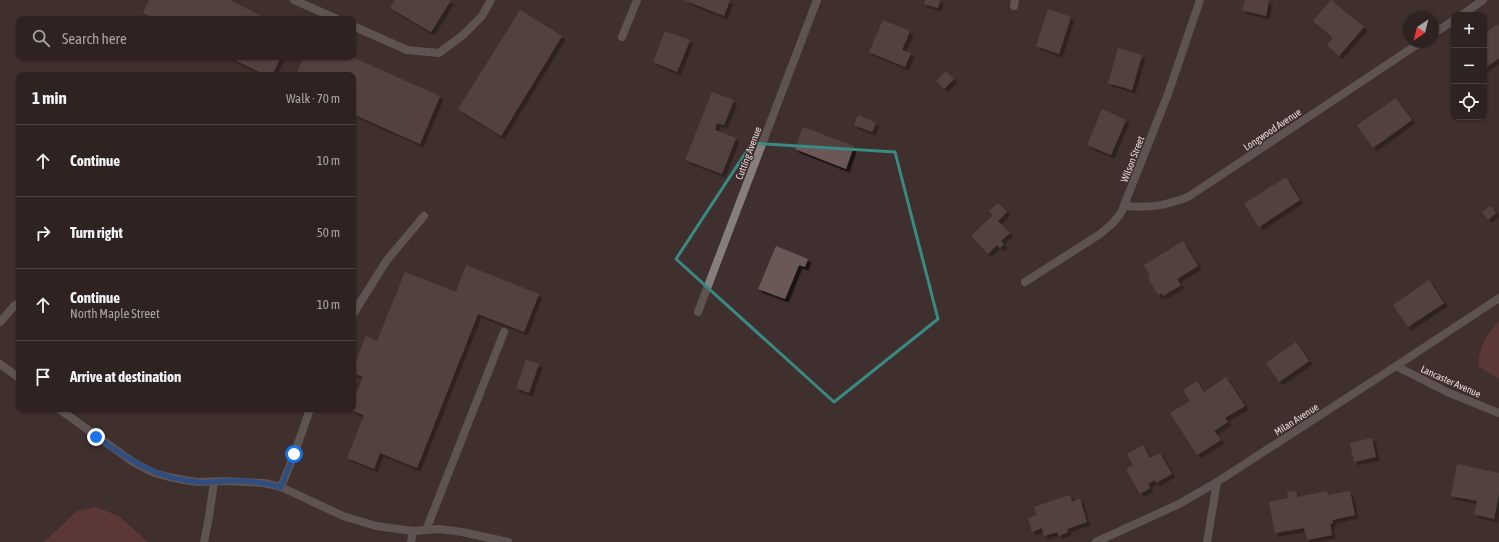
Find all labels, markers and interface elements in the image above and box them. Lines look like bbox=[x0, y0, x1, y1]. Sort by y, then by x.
north arrow bbox=[1403, 12, 1439, 48]
map controls bbox=[1451, 12, 1487, 120]
button: + bbox=[1451, 12, 1487, 48]
search box bbox=[16, 16, 356, 60]
icon: search bbox=[30, 27, 52, 49]
text: Search here bbox=[62, 30, 127, 47]
button: − bbox=[1451, 48, 1487, 84]
button: locate bbox=[1451, 84, 1487, 120]
text: 1 min bbox=[32, 88, 67, 108]
text: Walk · 70 m bbox=[286, 91, 340, 106]
street label: Longwood Avenue bbox=[1242, 106, 1303, 153]
street label: Cutting Avenue bbox=[733, 125, 764, 181]
street label: Wilson Street bbox=[1119, 134, 1146, 184]
icon: ahead bbox=[32, 150, 54, 172]
text: Continue bbox=[70, 152, 120, 169]
text: 10 m bbox=[317, 153, 340, 168]
icon: right bbox=[32, 222, 54, 244]
text: Turn right bbox=[70, 224, 123, 241]
text: 50 m bbox=[317, 225, 340, 240]
text: Continue bbox=[70, 289, 120, 306]
icon: ahead bbox=[32, 294, 54, 316]
text: 10 m bbox=[317, 297, 340, 312]
text: North Maple Street bbox=[70, 306, 160, 321]
street label: Lancaster Avenue bbox=[1419, 363, 1483, 400]
icon: arrive bbox=[32, 366, 54, 388]
text: Arrive at destination bbox=[70, 368, 181, 385]
street label: Milan Avenue bbox=[1272, 401, 1321, 438]
route end bbox=[87, 428, 105, 446]
route start bbox=[285, 445, 303, 463]

